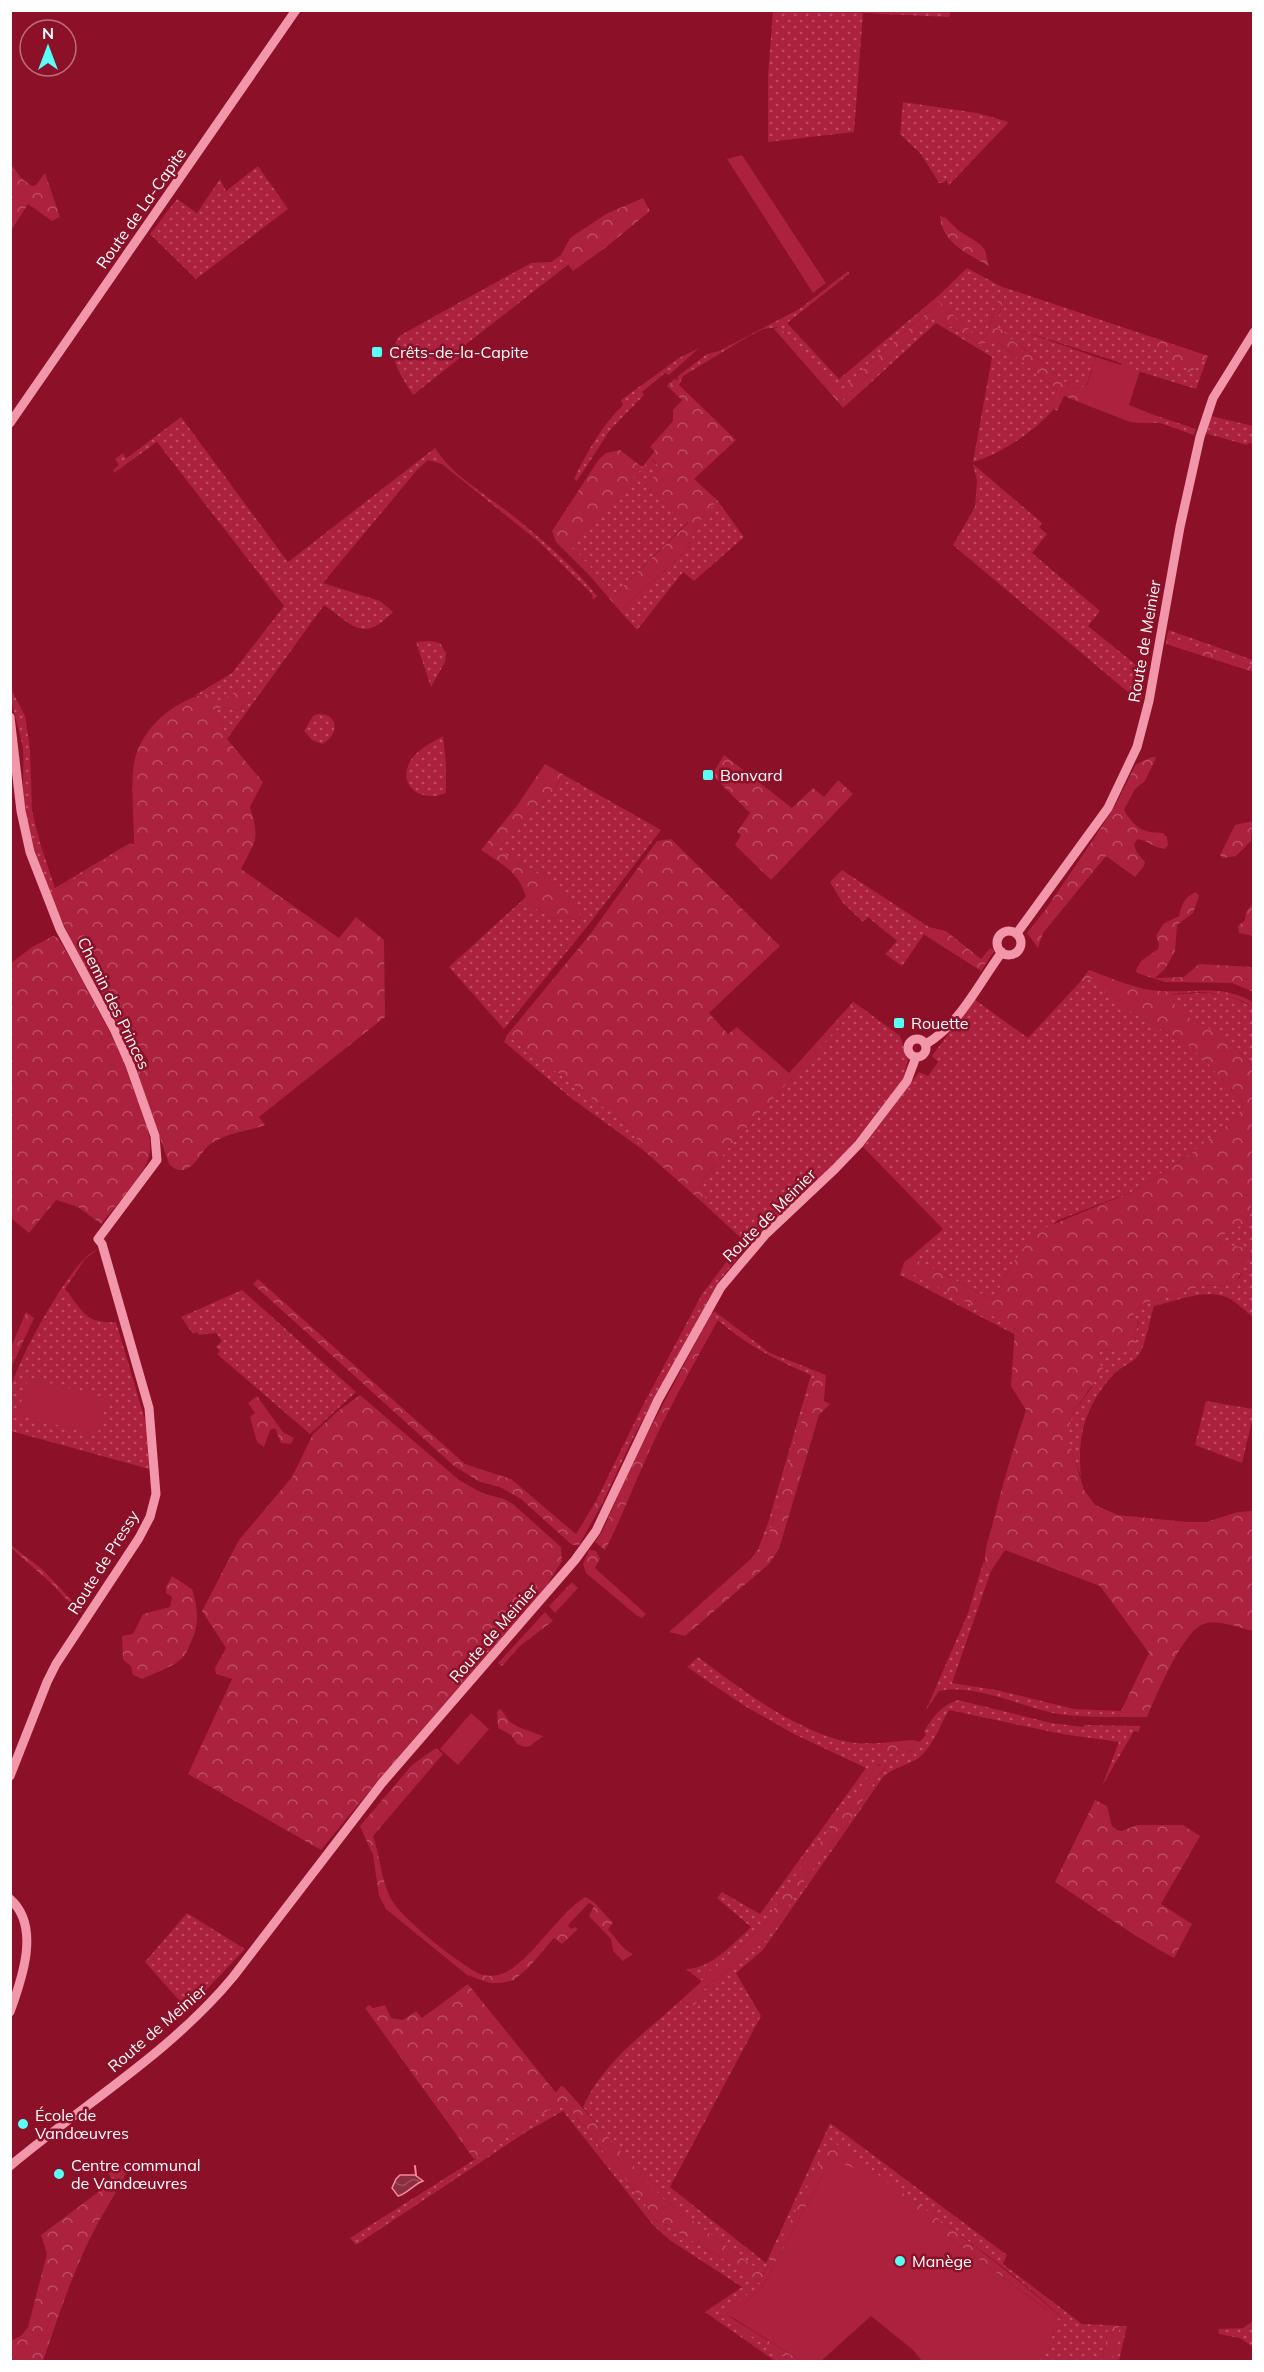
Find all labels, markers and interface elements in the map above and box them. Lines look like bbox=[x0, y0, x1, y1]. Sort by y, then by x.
north arrow bbox=[18, 18, 78, 78]
text: N bbox=[42, 23, 54, 43]
street label: Route de La-Capite bbox=[92, 144, 190, 272]
place label: Crêts-de-la-Capite bbox=[389, 342, 528, 362]
marker: Crêts-de-la-Capite bbox=[370, 345, 384, 359]
street label: Route de Meinier bbox=[1123, 578, 1165, 704]
place label: Bonvard bbox=[720, 765, 783, 785]
marker: Bonvard bbox=[701, 768, 715, 782]
street label: Chemin des Princes bbox=[73, 934, 155, 1072]
place label: Rouette bbox=[911, 1013, 969, 1033]
marker: Rouette bbox=[892, 1016, 906, 1030]
street label: Route de Meinier bbox=[718, 1164, 820, 1266]
street label: Route de Pressy bbox=[63, 1506, 143, 1618]
street label: Route de Meinier bbox=[445, 1579, 541, 1686]
street label: Route de Meinier bbox=[104, 1980, 211, 2076]
place label: École de Vandœuvres bbox=[35, 2105, 129, 2143]
marker: École de Vandœuvres bbox=[16, 2117, 30, 2131]
place label: Centre communal de Vandœuvres bbox=[71, 2155, 201, 2193]
marker: Centre communal de Vandœuvres bbox=[52, 2167, 66, 2181]
place label: Manège bbox=[912, 2251, 972, 2271]
marker: Manège bbox=[893, 2254, 907, 2268]

